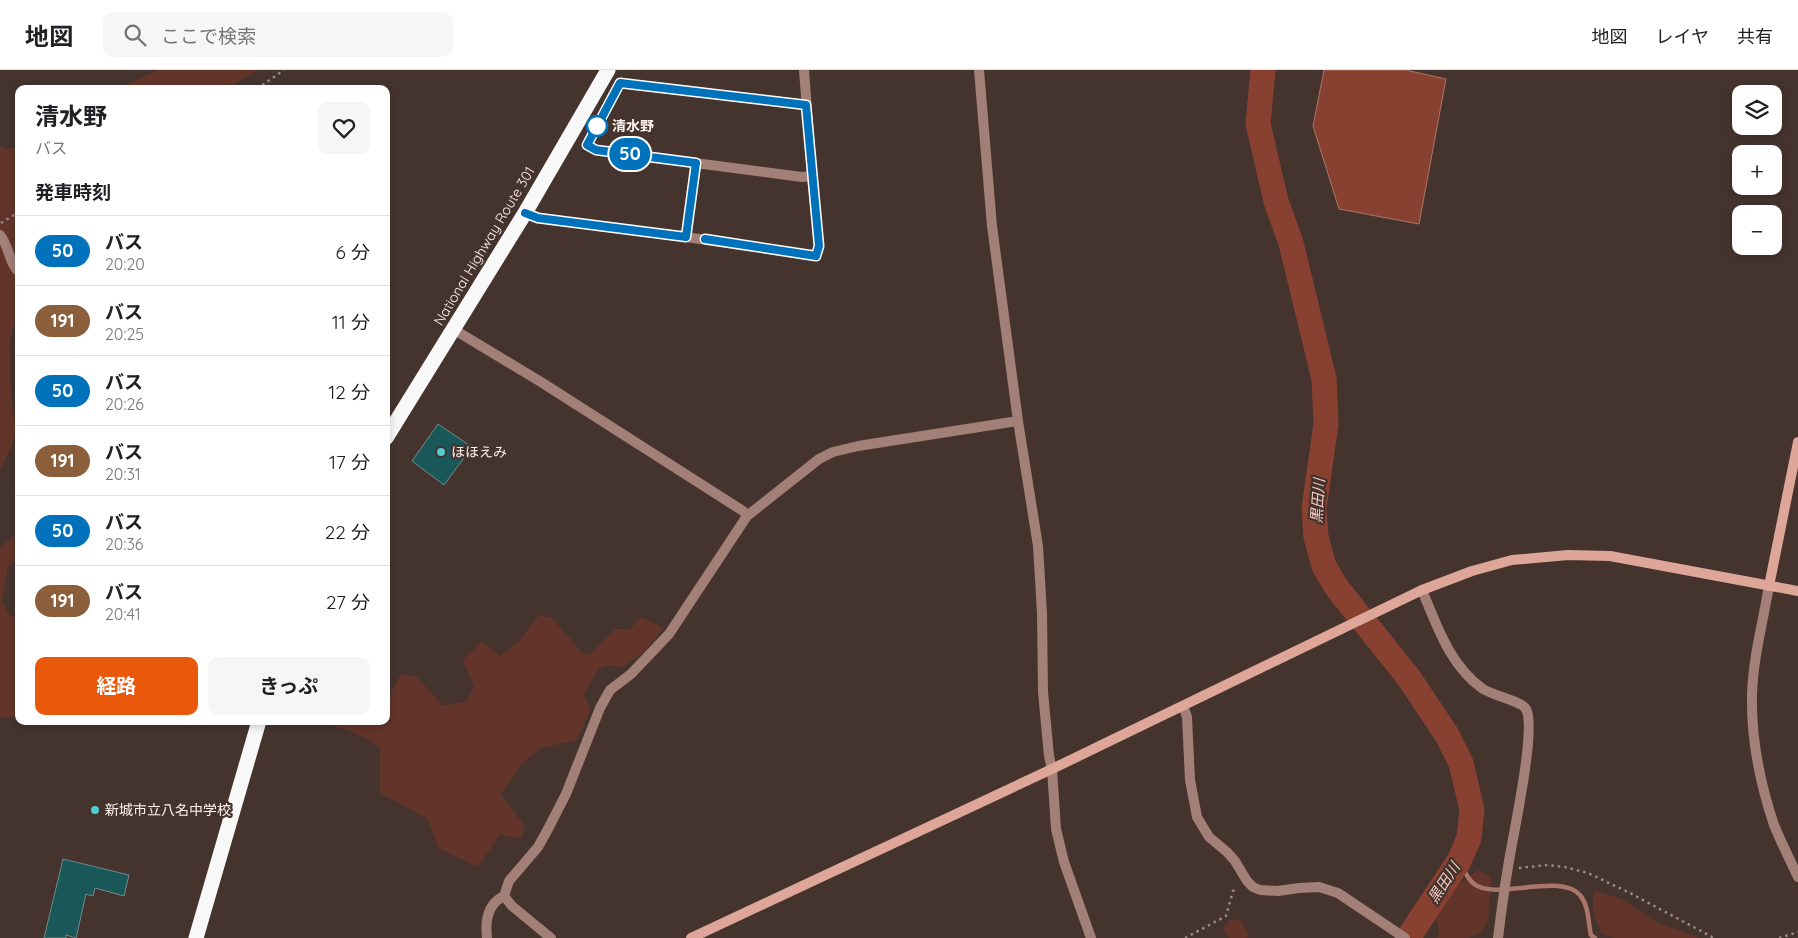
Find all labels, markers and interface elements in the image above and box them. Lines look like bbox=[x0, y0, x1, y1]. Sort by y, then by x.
search box bbox=[103, 12, 453, 57]
text: 地図 bbox=[25, 21, 73, 51]
icon: search bbox=[121, 21, 149, 49]
text: ここで検索 bbox=[161, 24, 256, 48]
text: 地図 bbox=[1592, 25, 1628, 48]
text: レイヤ bbox=[1656, 25, 1709, 48]
text: 共有 bbox=[1737, 25, 1773, 48]
map controls bbox=[1732, 85, 1782, 255]
button: layers bbox=[1732, 85, 1782, 135]
text: 清水野 bbox=[35, 101, 107, 131]
button: heart bbox=[318, 102, 370, 154]
marker: 清水野 bbox=[586, 115, 608, 137]
place label: 清水野 bbox=[612, 117, 654, 135]
text: バス bbox=[35, 138, 67, 158]
line badge: 50 bbox=[608, 138, 652, 170]
text: 50 bbox=[619, 142, 641, 165]
button: + bbox=[1732, 145, 1782, 195]
street label: National Highway Route 301 bbox=[429, 163, 539, 329]
text: 発車時刻 bbox=[35, 180, 111, 204]
button: − bbox=[1732, 205, 1782, 255]
text: バス bbox=[105, 230, 143, 254]
text: 50 bbox=[52, 239, 73, 262]
text: 6 分 bbox=[336, 240, 370, 264]
text: 20:20 bbox=[105, 254, 145, 274]
text: バス bbox=[105, 300, 143, 324]
text: 191 bbox=[50, 309, 75, 332]
text: 11 分 bbox=[332, 310, 370, 334]
text: 20:25 bbox=[105, 324, 144, 344]
text: バス bbox=[105, 370, 143, 394]
text: 50 bbox=[52, 379, 73, 402]
text: 12 分 bbox=[328, 380, 370, 404]
text: 20:26 bbox=[105, 394, 144, 414]
text: バス bbox=[105, 440, 143, 464]
place label: ほほえみ bbox=[451, 443, 507, 461]
marker: ほほえみ bbox=[435, 446, 447, 458]
text: 191 bbox=[50, 449, 75, 472]
text: 17 分 bbox=[329, 450, 370, 474]
text: 20:31 bbox=[105, 464, 141, 484]
water label: 黒田川 bbox=[1306, 476, 1329, 524]
text: バス bbox=[105, 510, 143, 534]
text: 50 bbox=[52, 519, 73, 542]
text: 22 分 bbox=[325, 520, 370, 544]
text: 20:36 bbox=[105, 534, 143, 554]
text: バス bbox=[105, 580, 143, 604]
text: 191 bbox=[50, 589, 75, 612]
text: 27 分 bbox=[326, 590, 370, 614]
text: 20:41 bbox=[105, 604, 141, 624]
button: 経路 bbox=[35, 657, 198, 715]
button: きっぷ bbox=[208, 657, 370, 715]
place label: 新城市立八名中学校 bbox=[105, 801, 231, 819]
marker: 新城市立八名中学校 bbox=[89, 804, 101, 816]
water label: 黒田川 bbox=[1423, 857, 1465, 907]

